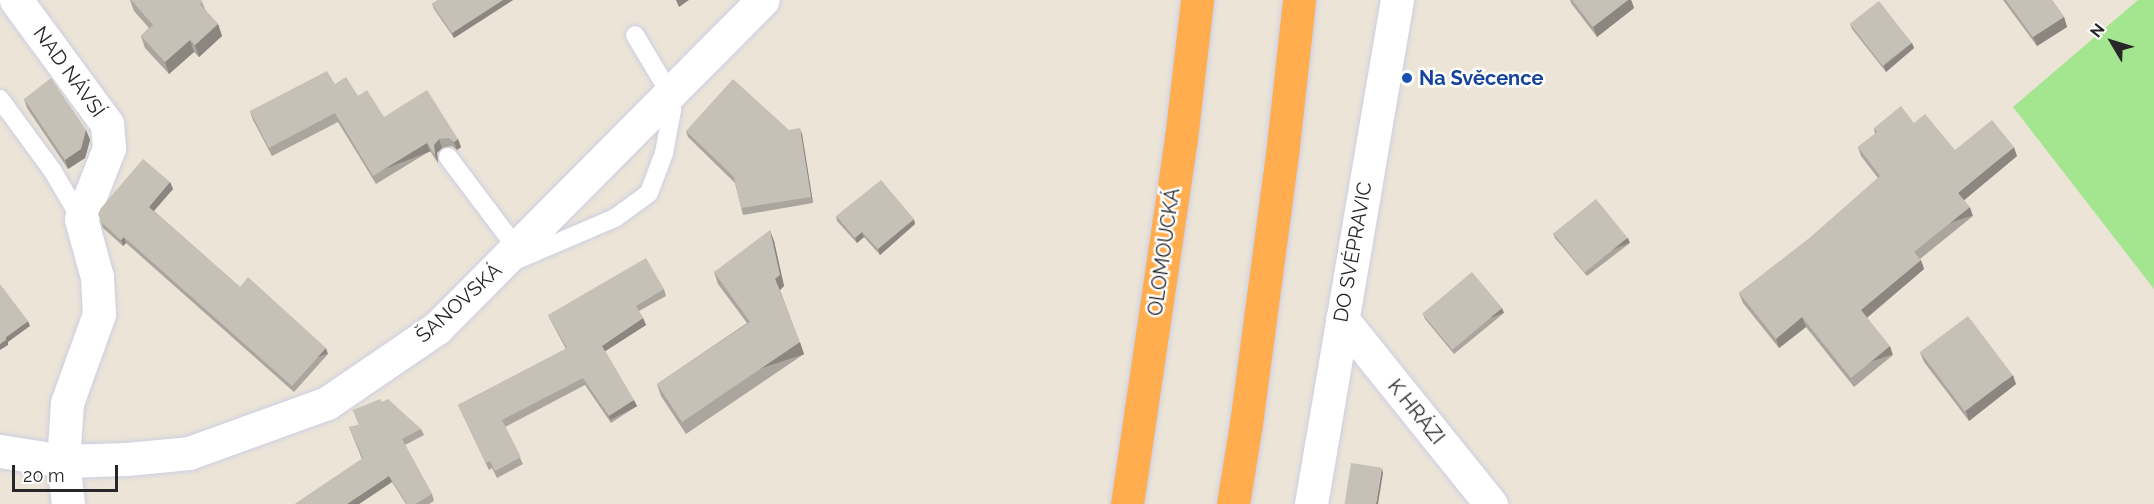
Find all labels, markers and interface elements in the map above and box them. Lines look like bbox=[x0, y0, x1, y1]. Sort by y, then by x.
north arrow bbox=[2082, 12, 2142, 72]
text: N bbox=[2086, 20, 2109, 41]
street label: NAD NÁVSÍ bbox=[28, 22, 110, 122]
place label: Na Svěcence bbox=[1419, 66, 1543, 90]
marker: Na Svěcence bbox=[1400, 71, 1414, 85]
street label: DO SVÉPRAVIC bbox=[1329, 180, 1377, 324]
street label: OLOMOUCKÁ bbox=[1143, 187, 1185, 317]
street label: ŠANOVSKÁ bbox=[411, 258, 507, 348]
street label: K HRÁZI bbox=[1383, 375, 1449, 449]
scale bar bbox=[15, 453, 122, 491]
text: 20 m bbox=[23, 465, 65, 486]

